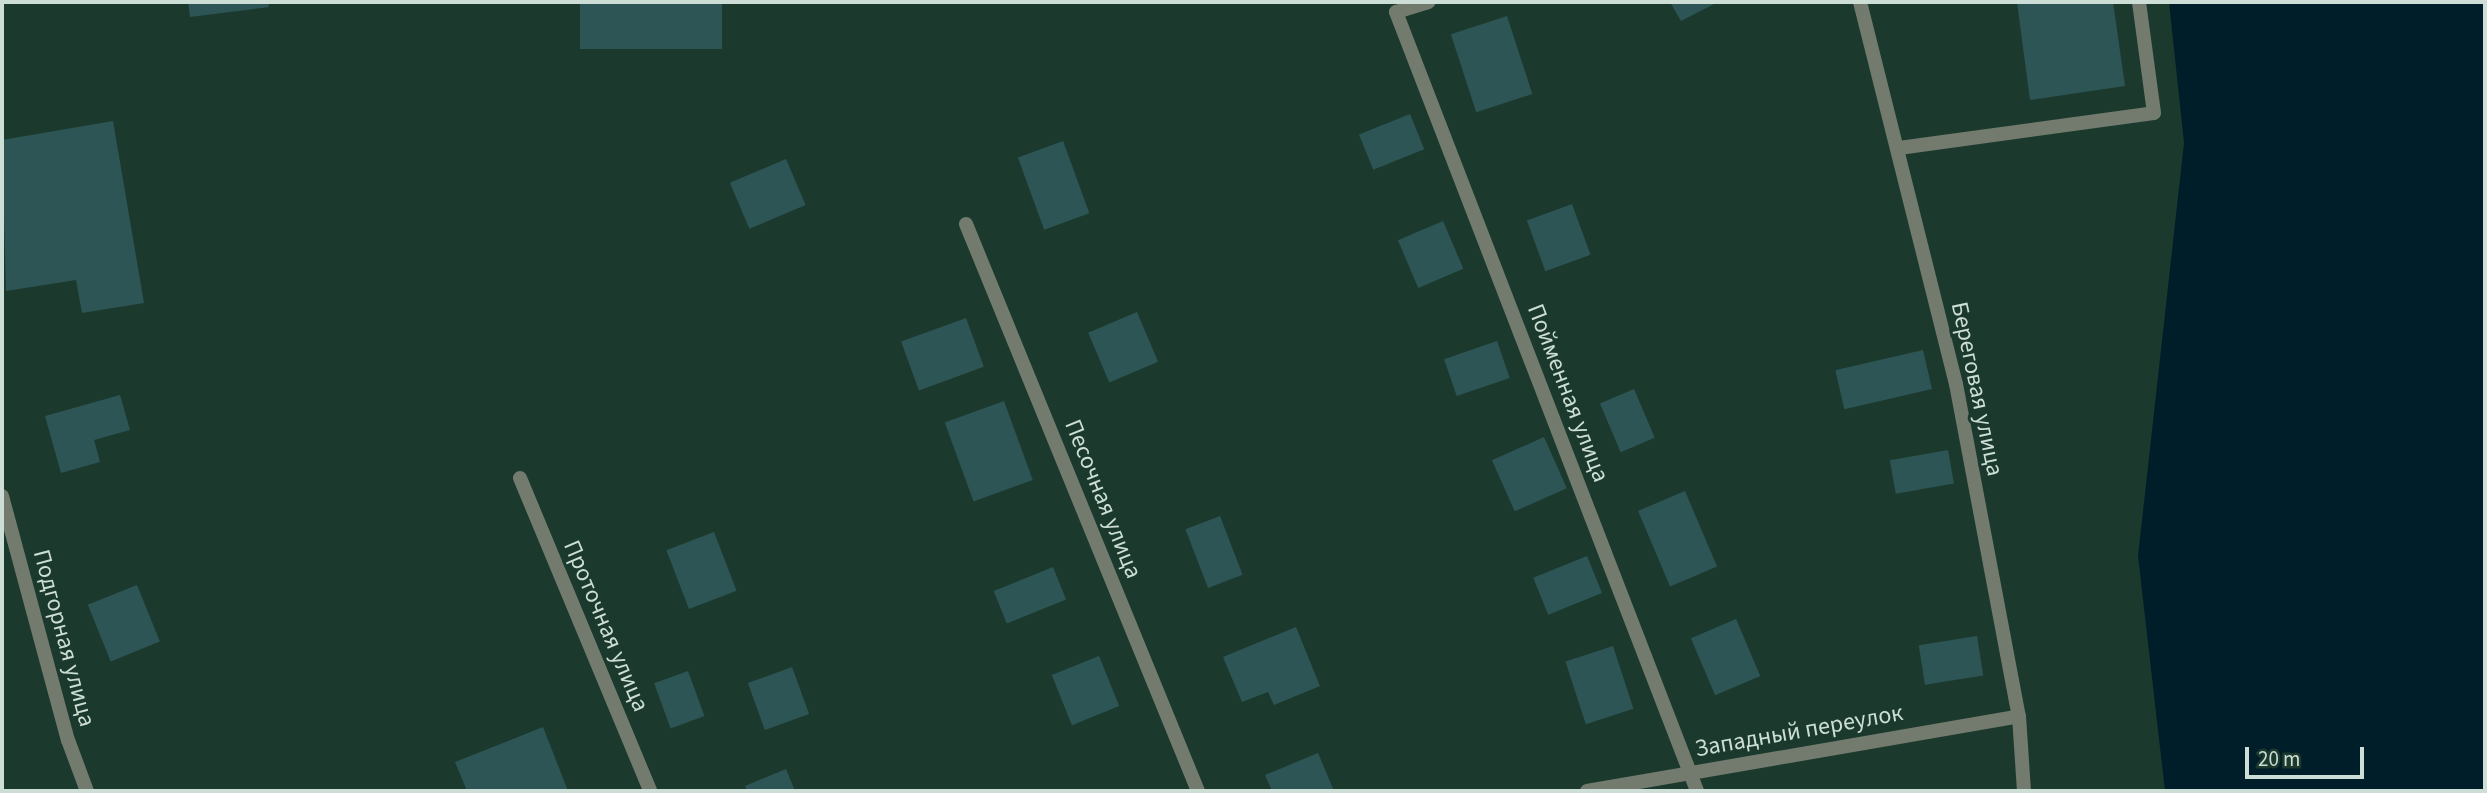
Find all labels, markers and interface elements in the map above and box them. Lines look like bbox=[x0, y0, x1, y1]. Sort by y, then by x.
street label: Береговая улица bbox=[1944, 299, 2010, 479]
street label: Пойменная улица bbox=[1521, 300, 1615, 486]
street label: Песочная улица bbox=[1058, 415, 1148, 583]
street label: Проточная улица bbox=[557, 536, 655, 716]
street label: Подгорная улица bbox=[27, 546, 101, 730]
street label: Западный переулок bbox=[1693, 699, 1905, 763]
scale bar bbox=[2249, 734, 2368, 778]
text: 20 m bbox=[2258, 744, 2300, 774]

